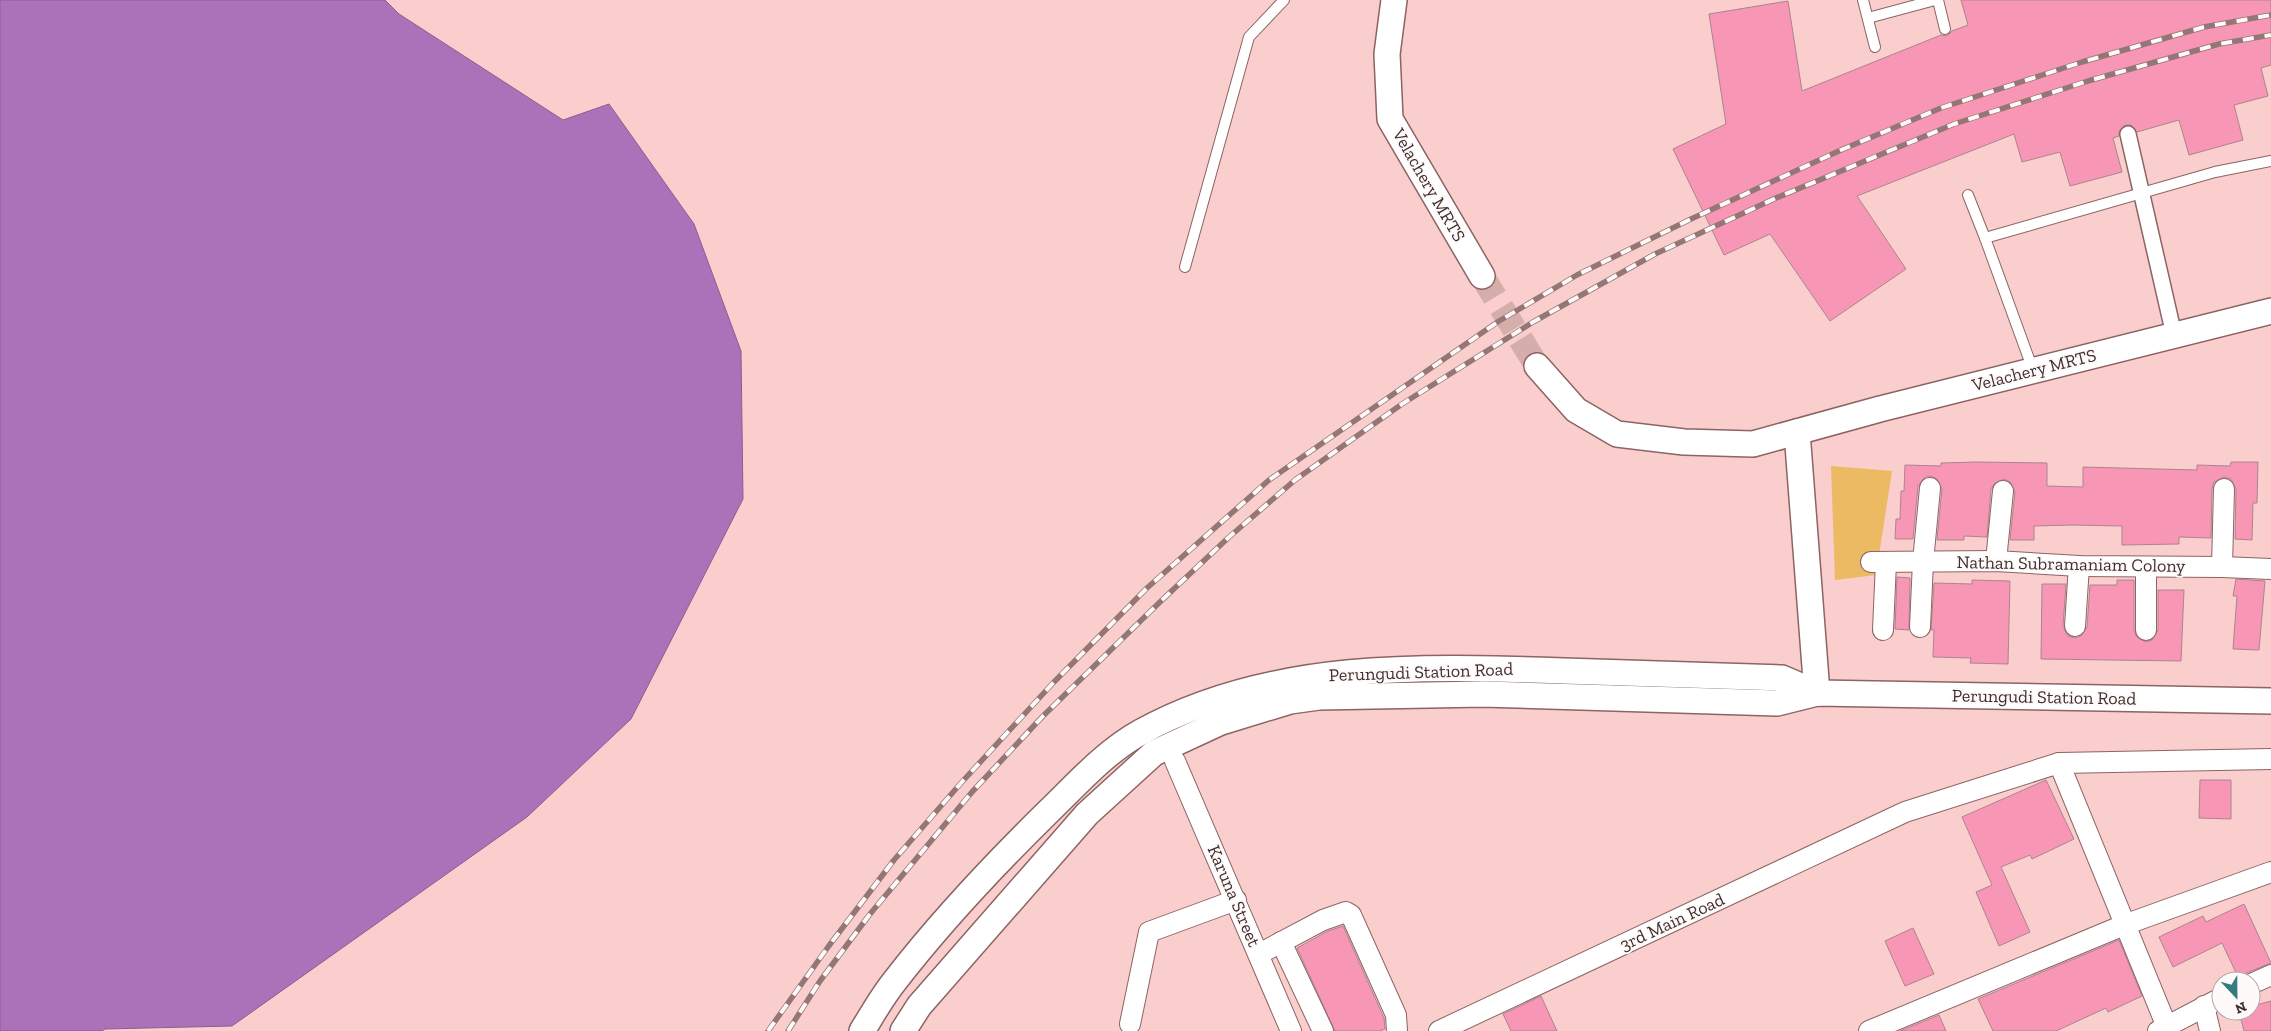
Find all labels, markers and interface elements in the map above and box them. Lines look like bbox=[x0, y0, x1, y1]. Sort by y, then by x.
street label: Velachery MRTS bbox=[1387, 124, 1470, 246]
street label: Velachery MRTS bbox=[1969, 344, 2098, 396]
street label: Nathan Subramaniam Colony bbox=[1956, 551, 2186, 577]
street label: Perungudi Station Road bbox=[1328, 658, 1514, 686]
street label: Perungudi Station Road bbox=[1952, 684, 2136, 710]
street label: Karuna Street bbox=[1203, 842, 1265, 950]
street label: 3rd Main Road bbox=[1616, 888, 1728, 956]
north arrow bbox=[2211, 971, 2261, 1021]
text: N bbox=[2232, 998, 2249, 1018]

